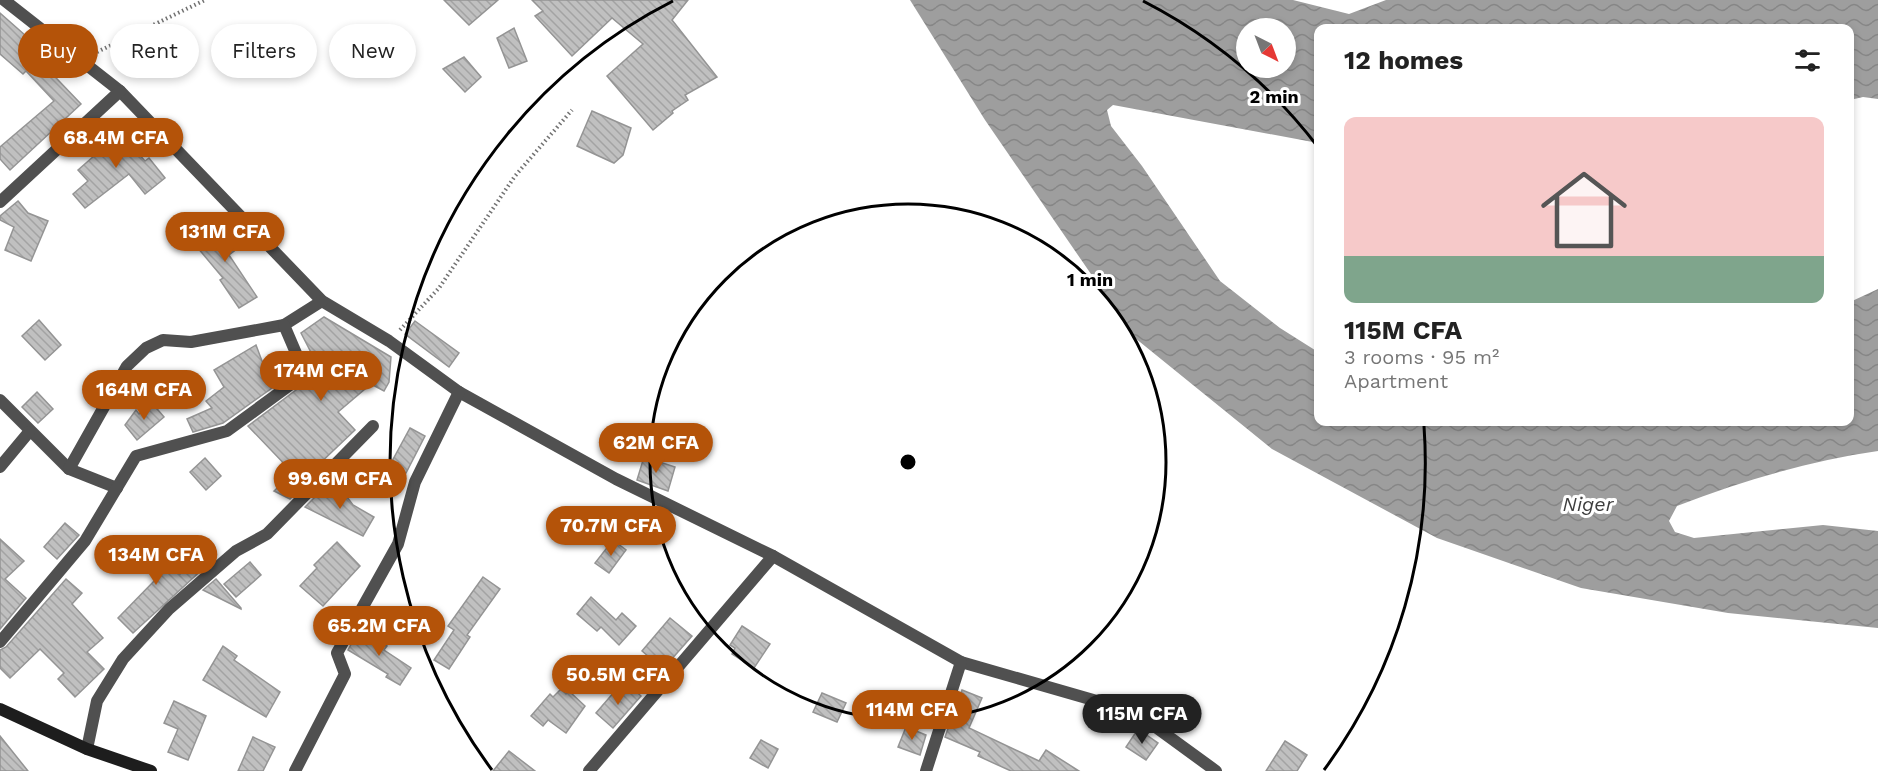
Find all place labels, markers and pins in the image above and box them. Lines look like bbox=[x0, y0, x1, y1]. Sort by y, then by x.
pin: 68.4M CFA bbox=[47, 118, 185, 169]
pin: 131M CFA bbox=[163, 212, 287, 263]
pin: 174M CFA bbox=[259, 351, 383, 402]
pin: 164M CFA bbox=[82, 370, 206, 421]
pin: 62M CFA bbox=[601, 423, 711, 474]
centre of rings bbox=[898, 452, 918, 472]
pin: 99.6M CFA bbox=[271, 459, 409, 510]
pin: 70.7M CFA bbox=[542, 506, 680, 557]
pin: 134M CFA bbox=[94, 535, 218, 586]
pin: 65.2M CFA bbox=[310, 606, 448, 657]
pin: 50.5M CFA bbox=[549, 655, 687, 706]
pin: 114M CFA bbox=[850, 690, 974, 741]
pin: 115M CFA bbox=[1080, 694, 1204, 745]

